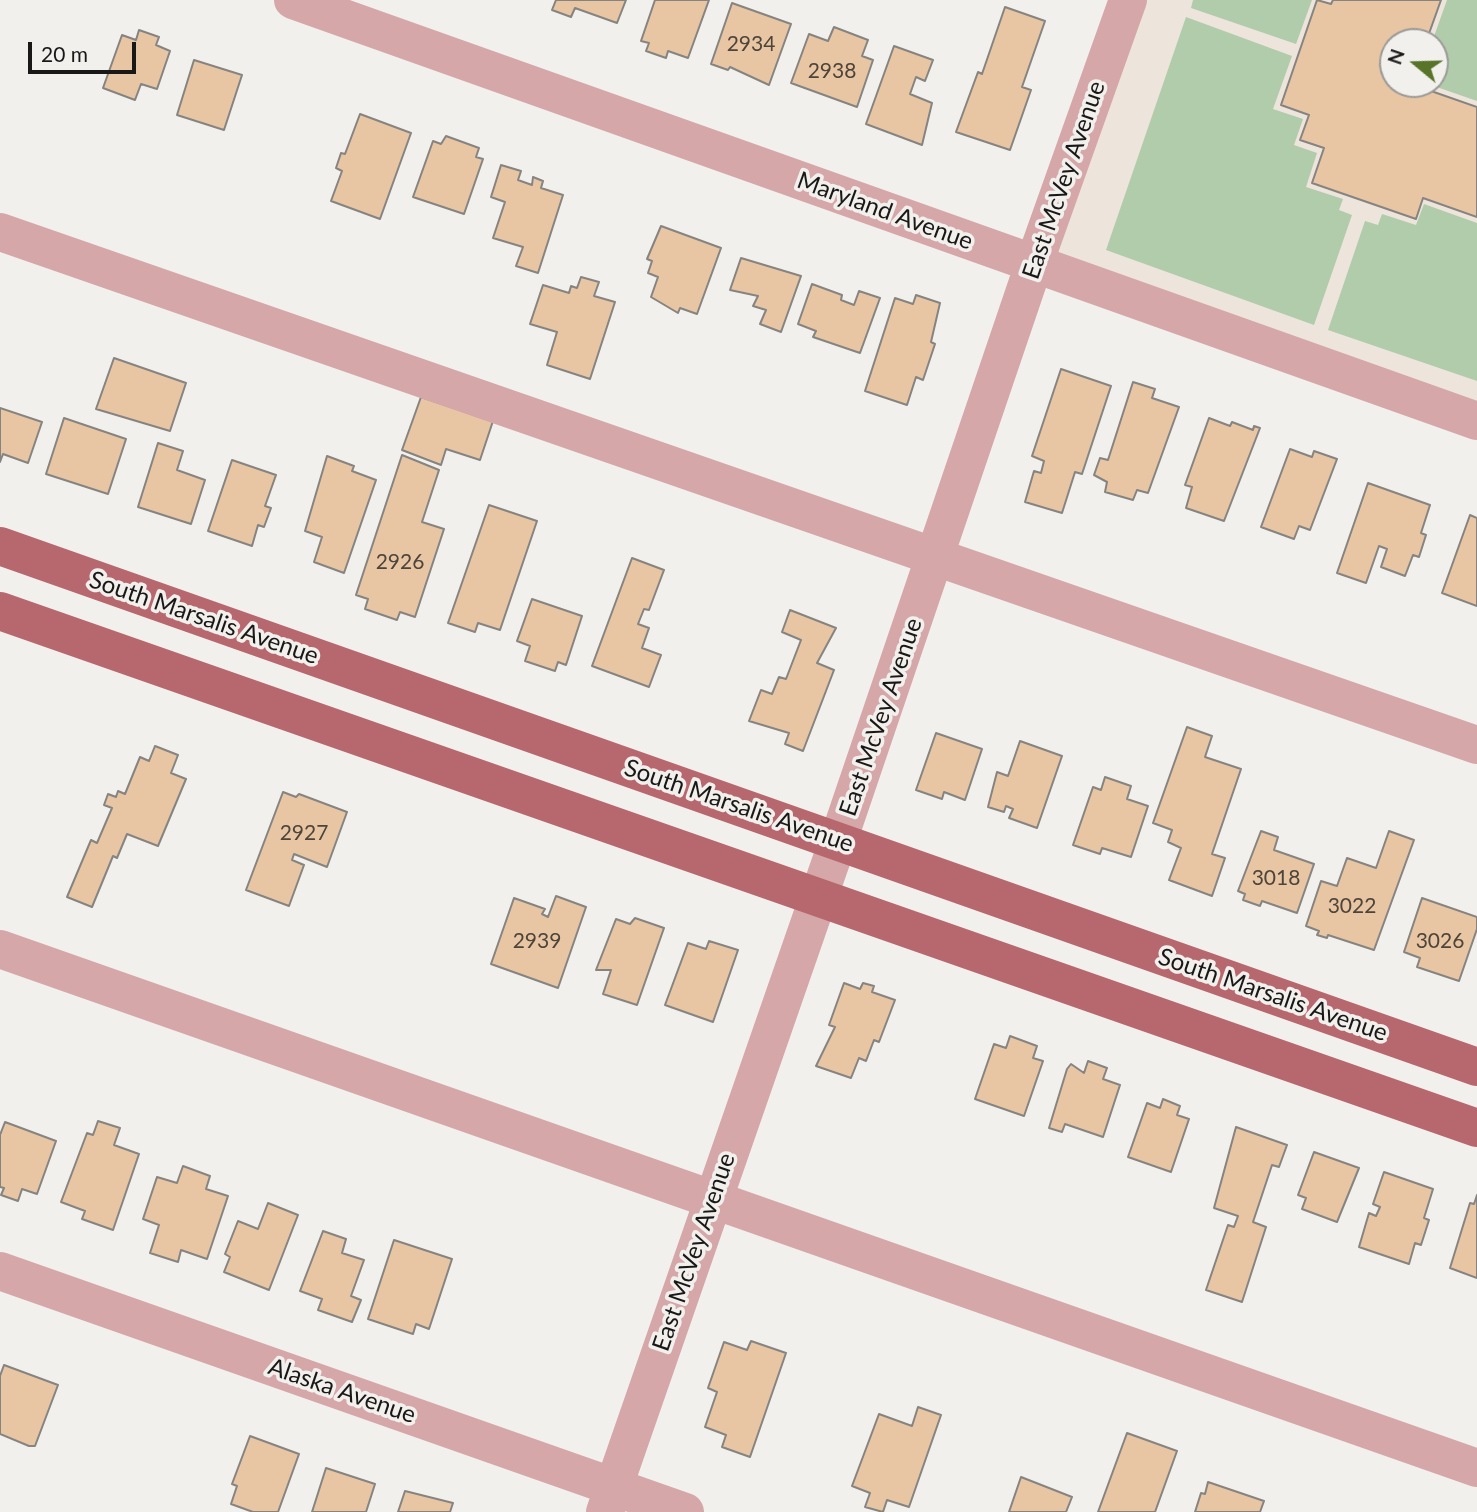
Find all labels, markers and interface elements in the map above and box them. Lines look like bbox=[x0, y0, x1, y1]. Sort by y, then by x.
scale bar bbox=[32, 28, 140, 72]
north arrow bbox=[1379, 28, 1449, 98]
house number: 2934 bbox=[727, 31, 775, 57]
text: 20 m bbox=[41, 41, 88, 66]
text: N bbox=[1382, 46, 1409, 67]
house number: 2938 bbox=[808, 58, 856, 84]
street label: East McVey Avenue bbox=[1017, 77, 1111, 283]
street label: Maryland Avenue bbox=[793, 166, 977, 256]
house number: 2926 bbox=[376, 549, 424, 575]
street label: South Marsalis Avenue bbox=[86, 565, 322, 671]
street label: East McVey Avenue bbox=[834, 614, 928, 820]
street label: South Marsalis Avenue bbox=[621, 753, 857, 859]
house number: 2927 bbox=[280, 820, 328, 846]
house number: 3018 bbox=[1252, 865, 1300, 891]
house number: 3022 bbox=[1328, 893, 1376, 919]
house number: 2939 bbox=[513, 928, 561, 954]
house number: 3026 bbox=[1416, 928, 1464, 954]
street label: South Marsalis Avenue bbox=[1155, 942, 1391, 1048]
street label: East McVey Avenue bbox=[647, 1149, 741, 1355]
street label: Alaska Avenue bbox=[265, 1352, 419, 1430]

